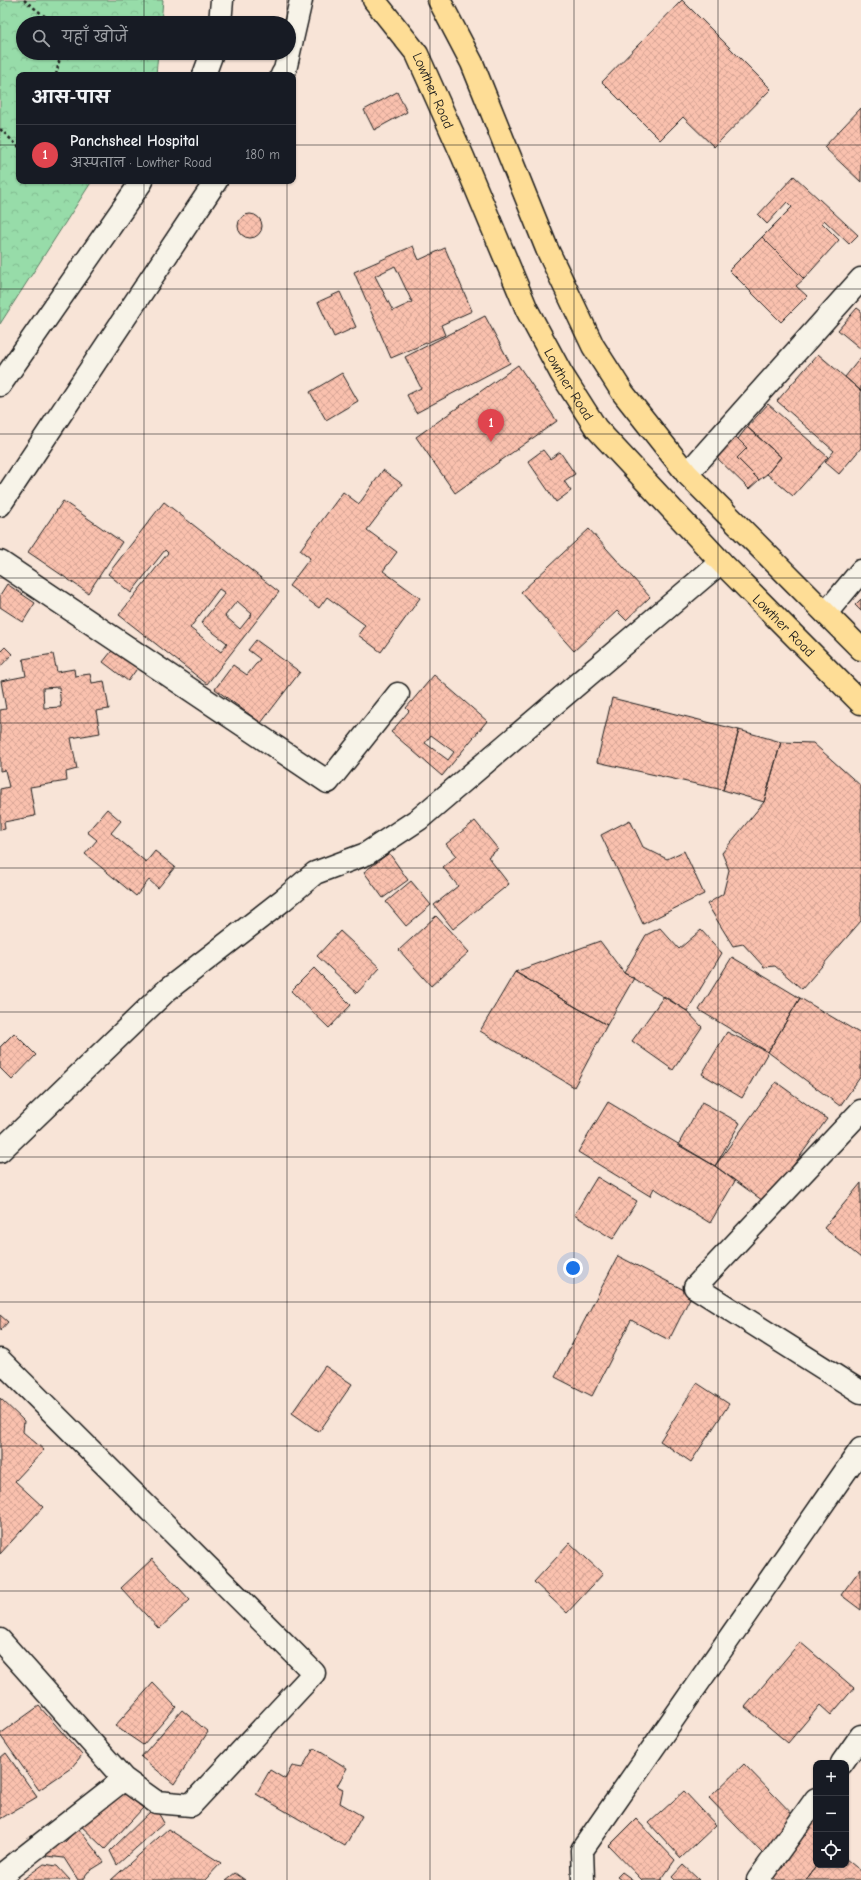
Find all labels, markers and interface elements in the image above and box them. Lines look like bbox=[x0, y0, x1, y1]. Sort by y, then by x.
search box bbox=[16, 16, 296, 60]
icon: search bbox=[30, 27, 52, 49]
text: यहाँ खोजें bbox=[62, 28, 128, 46]
street label: Lowther Road bbox=[409, 50, 458, 131]
text: आस-पास bbox=[32, 88, 110, 107]
text: Panchsheel Hospital bbox=[70, 132, 199, 150]
text: 1 bbox=[42, 147, 48, 162]
text: 180 m bbox=[245, 147, 280, 162]
text: अस्पताल · Lowther Road bbox=[70, 155, 212, 170]
street label: Lowther Road bbox=[541, 345, 597, 424]
pin: 1 bbox=[478, 409, 504, 442]
street label: Lowther Road bbox=[749, 590, 819, 660]
your location bbox=[563, 1258, 583, 1278]
map controls bbox=[813, 1760, 849, 1868]
button: + bbox=[813, 1760, 849, 1796]
button: − bbox=[813, 1796, 849, 1832]
button: locate bbox=[813, 1832, 849, 1868]

